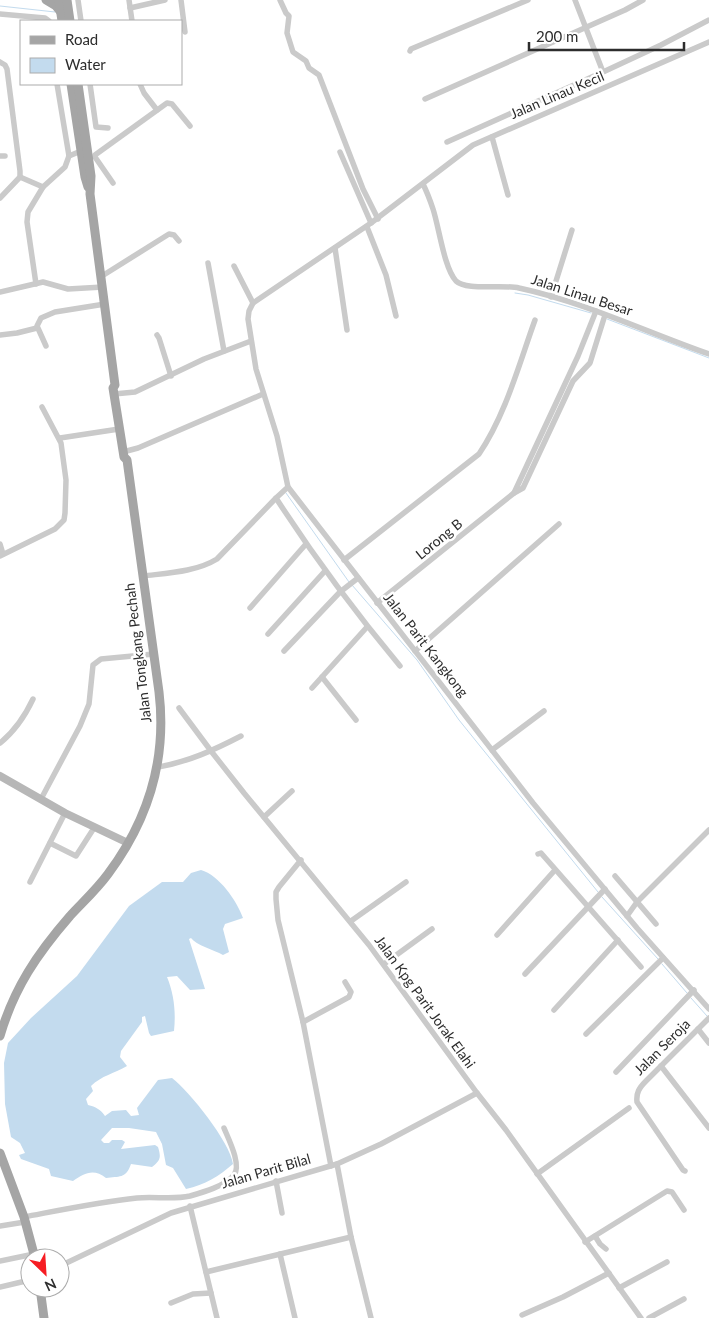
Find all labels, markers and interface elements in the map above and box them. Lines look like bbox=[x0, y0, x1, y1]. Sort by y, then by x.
legend bbox=[20, 20, 182, 85]
scale bar bbox=[529, 20, 684, 52]
text: 200 m bbox=[536, 27, 578, 45]
text: Road bbox=[65, 30, 98, 48]
text: Water bbox=[65, 55, 106, 73]
street label: Jalan Linau Kecil bbox=[507, 67, 606, 122]
street label: Jalan Linau Besar bbox=[529, 270, 635, 319]
street label: Lorong B bbox=[412, 515, 465, 563]
street label: Jalan Tongkang Pechah bbox=[120, 582, 155, 724]
street label: Jalan Parit Kangkong bbox=[380, 589, 472, 700]
street label: Jalan Kpg Parit Jorak Elahi bbox=[372, 932, 479, 1071]
street label: Jalan Seroja bbox=[630, 1015, 693, 1078]
street label: Jalan Parit Bilal bbox=[219, 1150, 313, 1191]
north arrow bbox=[20, 1248, 70, 1298]
text: N bbox=[42, 1275, 59, 1295]

